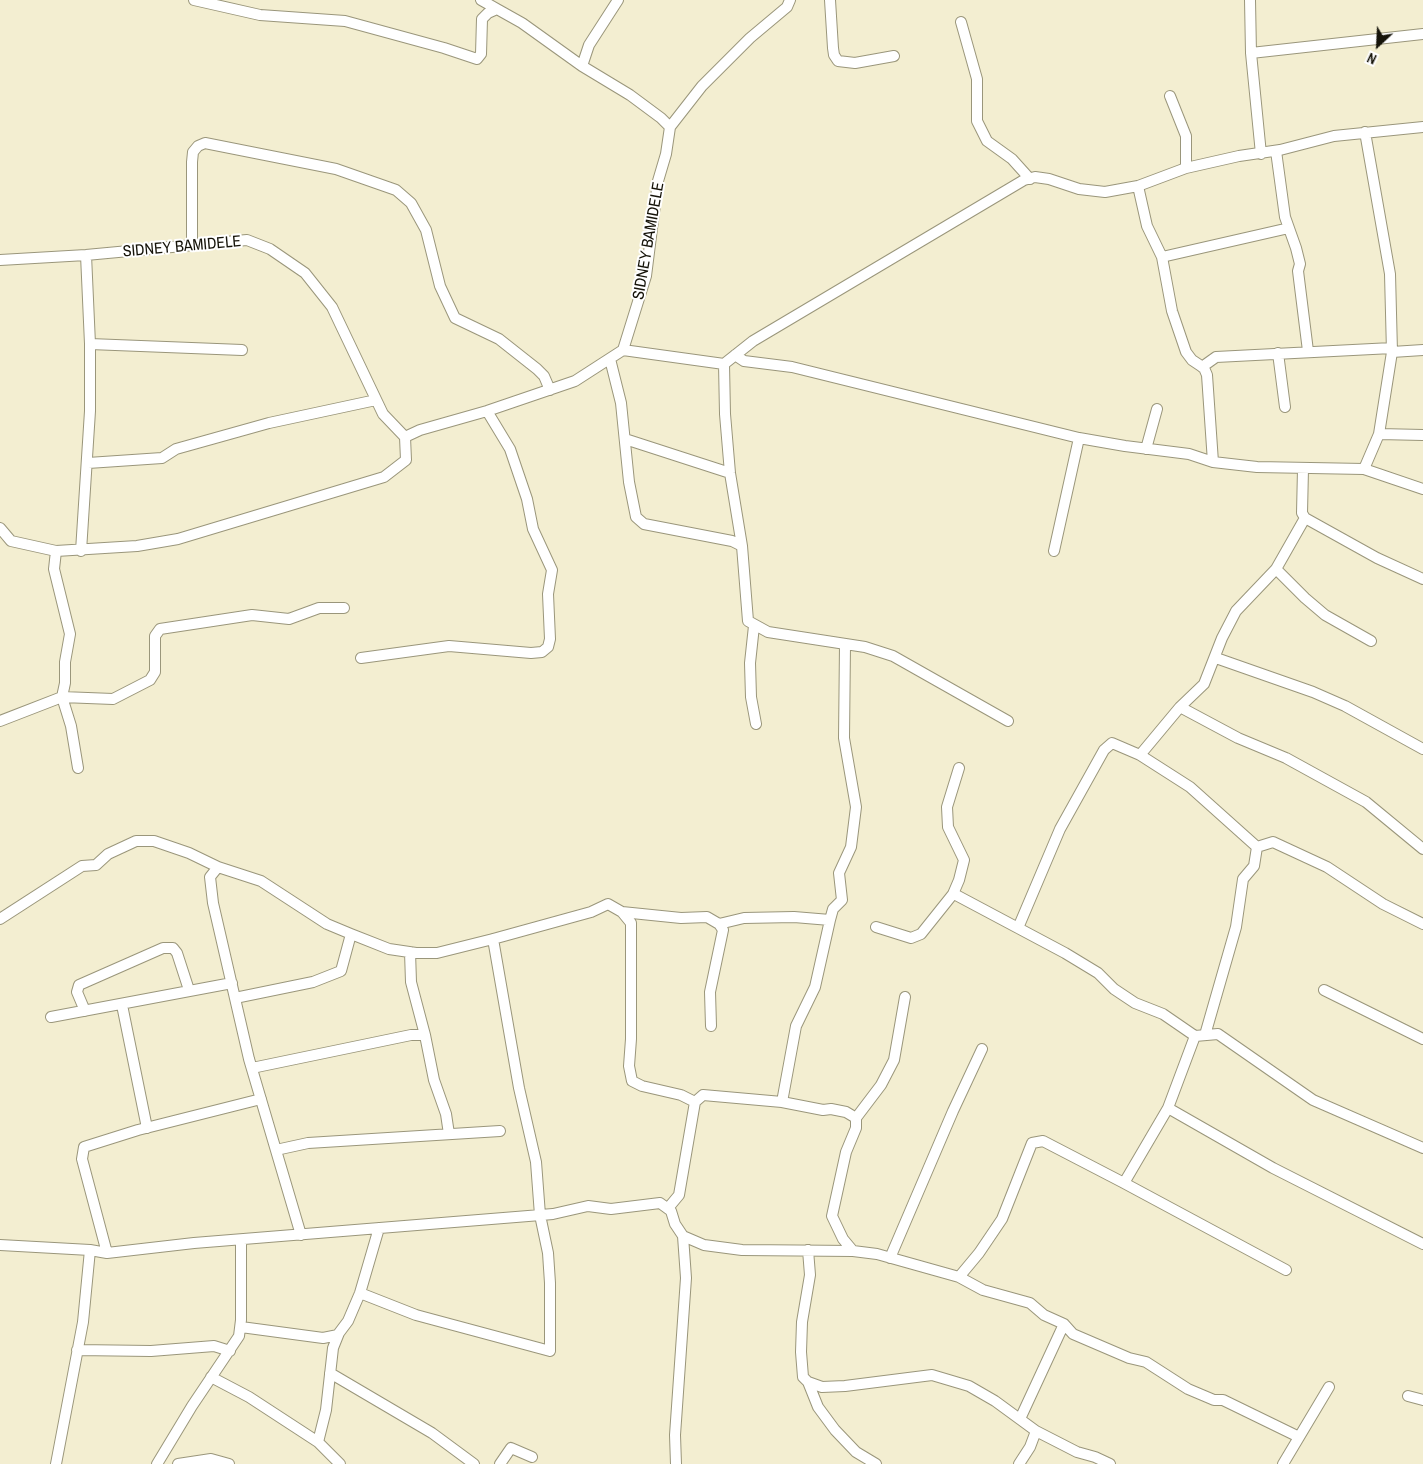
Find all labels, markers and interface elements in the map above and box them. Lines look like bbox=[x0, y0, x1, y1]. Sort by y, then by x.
north arrow bbox=[1353, 20, 1403, 70]
text: N bbox=[1364, 49, 1379, 69]
street label: SIDNEY BAMIDELE bbox=[629, 181, 669, 301]
street label: SIDNEY BAMIDELE bbox=[122, 232, 242, 262]

